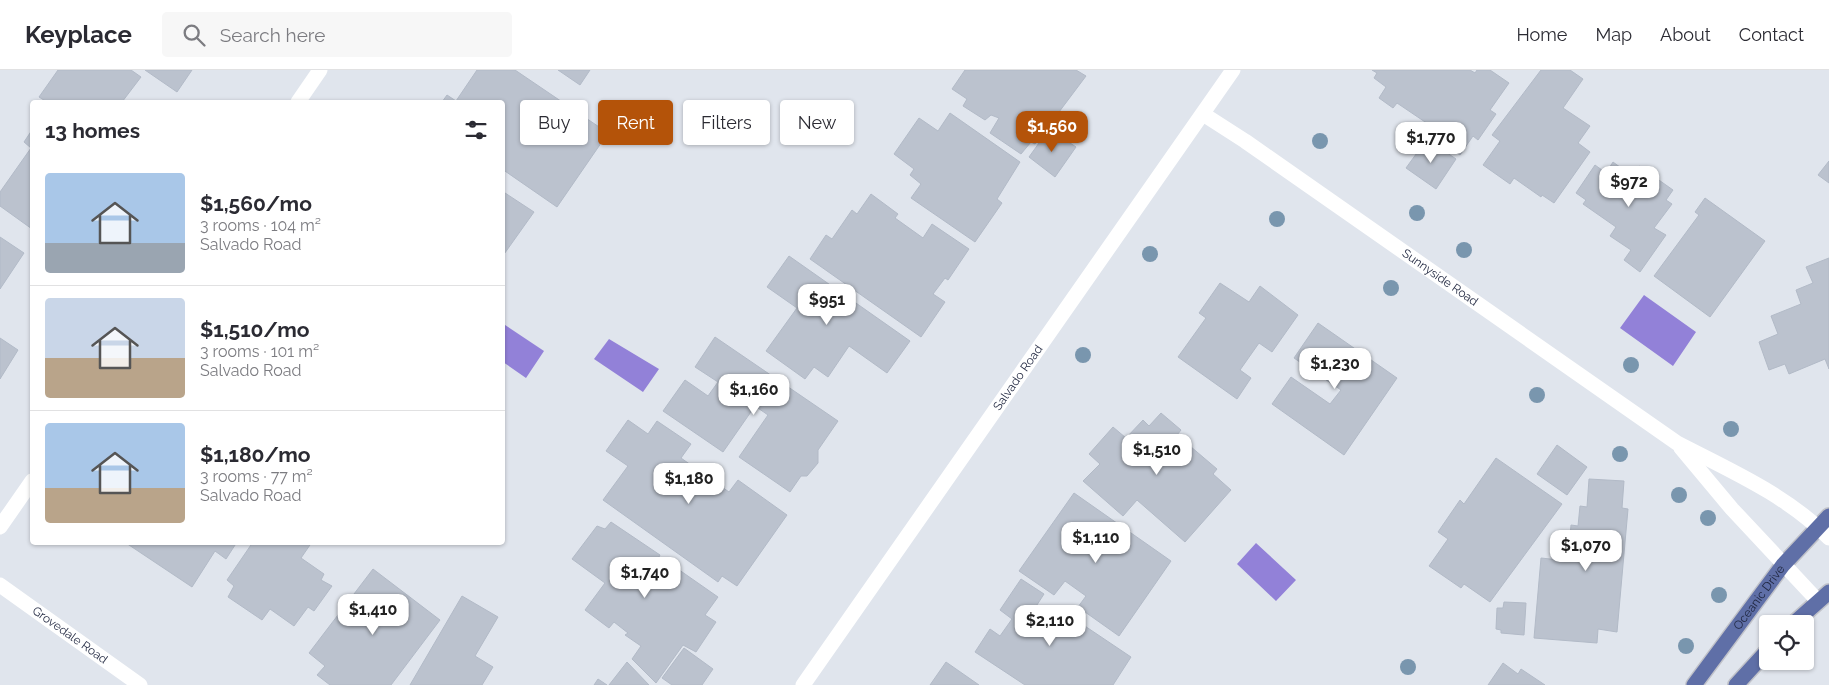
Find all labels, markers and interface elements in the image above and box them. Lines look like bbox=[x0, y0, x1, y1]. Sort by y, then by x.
search box bbox=[162, 12, 512, 57]
text: Keyplace bbox=[25, 20, 132, 49]
icon: search bbox=[180, 21, 208, 49]
text: Search here bbox=[220, 24, 325, 46]
text: Home bbox=[1516, 24, 1567, 45]
text: Map bbox=[1595, 24, 1632, 45]
text: About bbox=[1660, 24, 1711, 45]
text: Contact bbox=[1739, 24, 1804, 45]
chip: Buy bbox=[520, 100, 588, 145]
chip: Rent bbox=[598, 100, 673, 145]
chip: Filters bbox=[683, 100, 770, 145]
chip: New bbox=[780, 100, 854, 145]
pin: $1,560 bbox=[1011, 111, 1093, 153]
icon: filters bbox=[462, 116, 490, 144]
text: $1,560 bbox=[1027, 117, 1077, 136]
text: 13 homes bbox=[45, 118, 140, 143]
pin: $1,770 bbox=[1390, 122, 1472, 164]
text: $1,770 bbox=[1406, 128, 1456, 147]
pin: $972 bbox=[1599, 166, 1659, 208]
text: $972 bbox=[1610, 172, 1648, 191]
text: $1,560/mo bbox=[200, 191, 312, 216]
icon: home bbox=[85, 193, 145, 253]
text: 3 rooms · 104 m² bbox=[200, 216, 321, 235]
text: Salvado Road bbox=[200, 235, 301, 254]
street label: Sunnyside Road bbox=[1399, 246, 1481, 309]
pin: $951 bbox=[797, 284, 857, 326]
text: $951 bbox=[809, 290, 845, 309]
text: $1,510/mo bbox=[200, 317, 310, 342]
icon: home bbox=[85, 318, 145, 378]
text: 3 rooms · 101 m² bbox=[200, 342, 319, 361]
street label: Salvado Road bbox=[990, 342, 1045, 413]
pin: $1,230 bbox=[1294, 348, 1376, 390]
text: $1,230 bbox=[1310, 354, 1360, 373]
text: Salvado Road bbox=[200, 361, 301, 380]
pin: $1,160 bbox=[713, 374, 795, 416]
text: $1,160 bbox=[729, 380, 779, 399]
pin: $1,510 bbox=[1116, 434, 1198, 476]
text: $1,510 bbox=[1133, 440, 1181, 459]
text: $1,180/mo bbox=[200, 442, 311, 467]
icon: home bbox=[85, 443, 145, 503]
pin: $1,180 bbox=[648, 462, 730, 505]
text: 3 rooms · 77 m² bbox=[200, 467, 313, 486]
text: $1,180 bbox=[664, 469, 714, 488]
text: Salvado Road bbox=[200, 486, 301, 505]
pin: $1,110 bbox=[1055, 522, 1137, 564]
text: $1,110 bbox=[1072, 528, 1120, 547]
pin: $1,070 bbox=[1545, 530, 1627, 572]
text: $1,070 bbox=[1561, 536, 1611, 555]
pin: $1,740 bbox=[604, 556, 686, 599]
street label: Oceanic Drive bbox=[1730, 562, 1788, 633]
text: $1,740 bbox=[621, 563, 669, 582]
pin: $1,410 bbox=[332, 594, 414, 636]
text: $1,410 bbox=[349, 600, 397, 619]
street label: Grovedale Road bbox=[30, 603, 110, 667]
pin: $2,110 bbox=[1009, 604, 1091, 647]
text: $2,110 bbox=[1026, 611, 1074, 630]
map controls bbox=[1759, 615, 1814, 670]
button: locate bbox=[1759, 615, 1814, 670]

